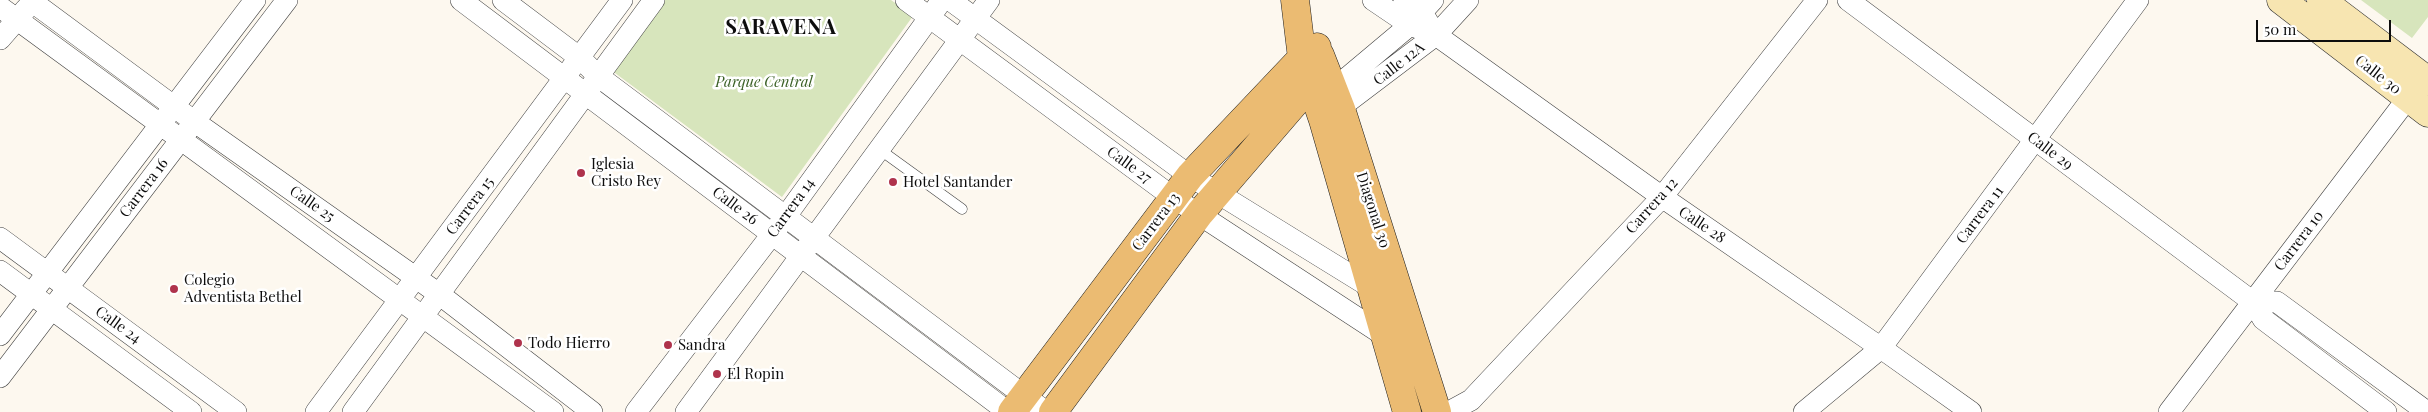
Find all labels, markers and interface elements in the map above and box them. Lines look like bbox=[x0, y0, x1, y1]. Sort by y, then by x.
scale bar bbox=[2258, 10, 2393, 42]
district label: SARAVENA bbox=[724, 16, 838, 40]
text: 50 m bbox=[2264, 19, 2296, 39]
street label: Calle 12A bbox=[1370, 39, 1428, 89]
street label: Calle 30 bbox=[2351, 51, 2405, 99]
park label: Parque Central bbox=[715, 73, 813, 91]
street label: Calle 29 bbox=[2024, 128, 2076, 174]
street label: Calle 27 bbox=[1103, 143, 1155, 187]
street label: Carrera 16 bbox=[116, 155, 172, 221]
place label: Iglesia Cristo Rey bbox=[591, 155, 661, 190]
marker: Iglesia Cristo Rey bbox=[575, 167, 587, 179]
street label: Diagonal 30 bbox=[1352, 170, 1394, 250]
street label: Carrera 15 bbox=[442, 173, 498, 239]
place label: Hotel Santander bbox=[903, 173, 1012, 191]
street label: Carrera 12 bbox=[1622, 174, 1682, 238]
street label: Carrera 14 bbox=[763, 175, 819, 241]
marker: Hotel Santander bbox=[887, 176, 899, 188]
street label: Calle 25 bbox=[286, 182, 338, 226]
street label: Calle 26 bbox=[709, 183, 761, 229]
street label: Carrera 11 bbox=[1953, 183, 2007, 247]
street label: Carrera 13 bbox=[1128, 189, 1184, 255]
street label: Calle 28 bbox=[1675, 203, 1729, 247]
street label: Carrera 10 bbox=[2270, 207, 2328, 275]
place label: Colegio Adventista Bethel bbox=[184, 271, 302, 306]
marker: Colegio Adventista Bethel bbox=[168, 283, 180, 295]
street label: Calle 24 bbox=[92, 302, 144, 348]
place label: Todo Hierro bbox=[528, 334, 610, 352]
place label: Sandra bbox=[678, 336, 725, 354]
marker: Todo Hierro bbox=[512, 337, 524, 349]
marker: Sandra bbox=[662, 339, 674, 351]
place label: El Ropin bbox=[727, 365, 784, 383]
marker: El Ropin bbox=[711, 368, 723, 380]

